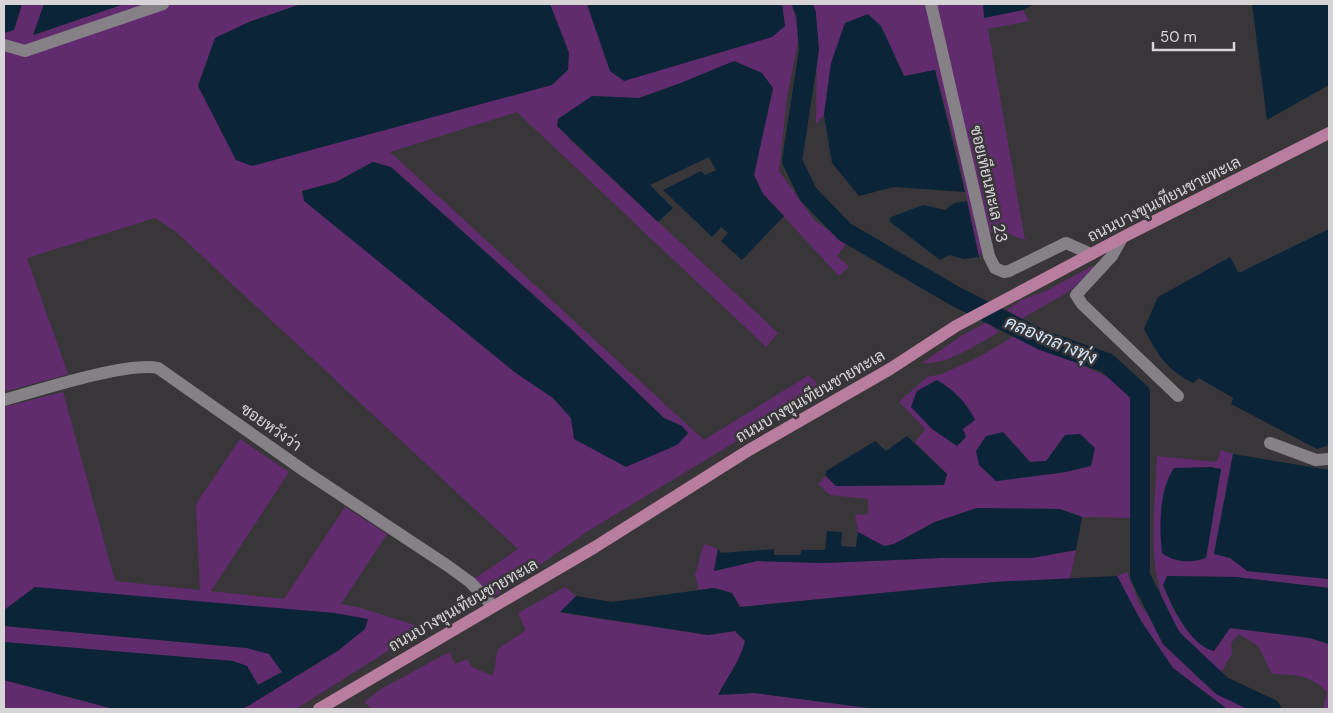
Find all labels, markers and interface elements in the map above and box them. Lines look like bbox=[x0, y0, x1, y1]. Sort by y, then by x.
scale bar bbox=[1153, 20, 1234, 52]
text: 50 m bbox=[1160, 27, 1197, 47]
street label: ซอยเทียนทะเล 23 bbox=[965, 123, 1014, 245]
street label: ถนนบางขุนเทียนชายทะเล bbox=[1083, 150, 1245, 248]
water label: คลองกลางทุ่ง bbox=[1001, 310, 1101, 370]
street label: ถนนบางขุนเทียนชายทะเล bbox=[731, 344, 889, 448]
street label: ซอยหวังว่า bbox=[236, 398, 306, 456]
street label: ถนนบางขุนเทียนชายทะเล bbox=[384, 553, 542, 657]

